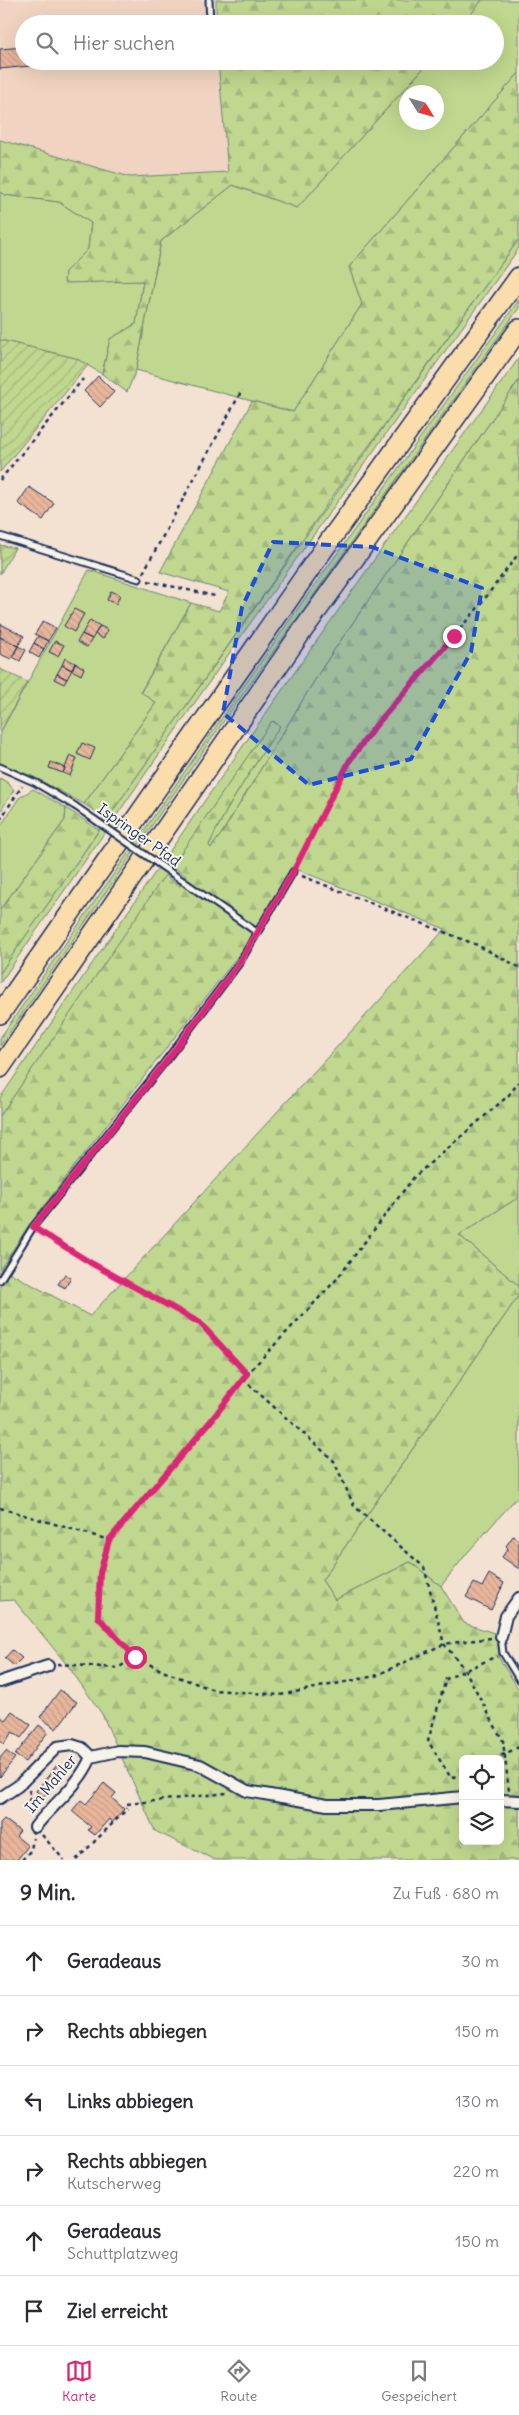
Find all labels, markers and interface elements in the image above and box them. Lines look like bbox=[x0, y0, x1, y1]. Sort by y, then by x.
search box bbox=[15, 15, 504, 70]
icon: search bbox=[33, 29, 61, 57]
text: Hier suchen bbox=[73, 31, 175, 55]
north arrow bbox=[399, 85, 444, 130]
route end bbox=[443, 625, 466, 648]
street label: Ispringer Pfad bbox=[94, 799, 185, 870]
route start bbox=[124, 1646, 147, 1669]
street label: Im Mahler bbox=[21, 1751, 80, 1817]
map controls bbox=[459, 1755, 504, 1845]
button: locate bbox=[459, 1755, 504, 1800]
button: layers bbox=[459, 1800, 504, 1845]
text: 9 Min. bbox=[20, 1879, 75, 1906]
text: Zu Fuß · 680 m bbox=[393, 1883, 499, 1903]
icon: ahead bbox=[20, 1947, 48, 1975]
text: Geradeaus bbox=[67, 1949, 161, 1973]
text: 30 m bbox=[462, 1951, 499, 1971]
icon: right bbox=[20, 2017, 48, 2045]
text: Rechts abbiegen bbox=[67, 2019, 207, 2043]
text: 150 m bbox=[455, 2021, 499, 2041]
icon: left bbox=[20, 2087, 48, 2115]
text: Links abbiegen bbox=[67, 2089, 194, 2113]
text: 130 m bbox=[455, 2091, 499, 2111]
text: Rechts abbiegen bbox=[67, 2149, 207, 2173]
icon: right bbox=[20, 2157, 48, 2185]
text: 220 m bbox=[453, 2161, 499, 2181]
text: Kutscherweg bbox=[67, 2173, 161, 2193]
text: Geradeaus bbox=[67, 2219, 161, 2243]
icon: ahead bbox=[20, 2227, 48, 2255]
text: 150 m bbox=[455, 2231, 499, 2251]
text: Schuttplatzweg bbox=[67, 2243, 178, 2263]
icon: arrive bbox=[20, 2297, 48, 2325]
text: Ziel erreicht bbox=[67, 2299, 168, 2323]
tab: Karte bbox=[62, 2357, 96, 2405]
tab: Route bbox=[220, 2357, 257, 2405]
tab: Gespeichert bbox=[381, 2357, 457, 2405]

